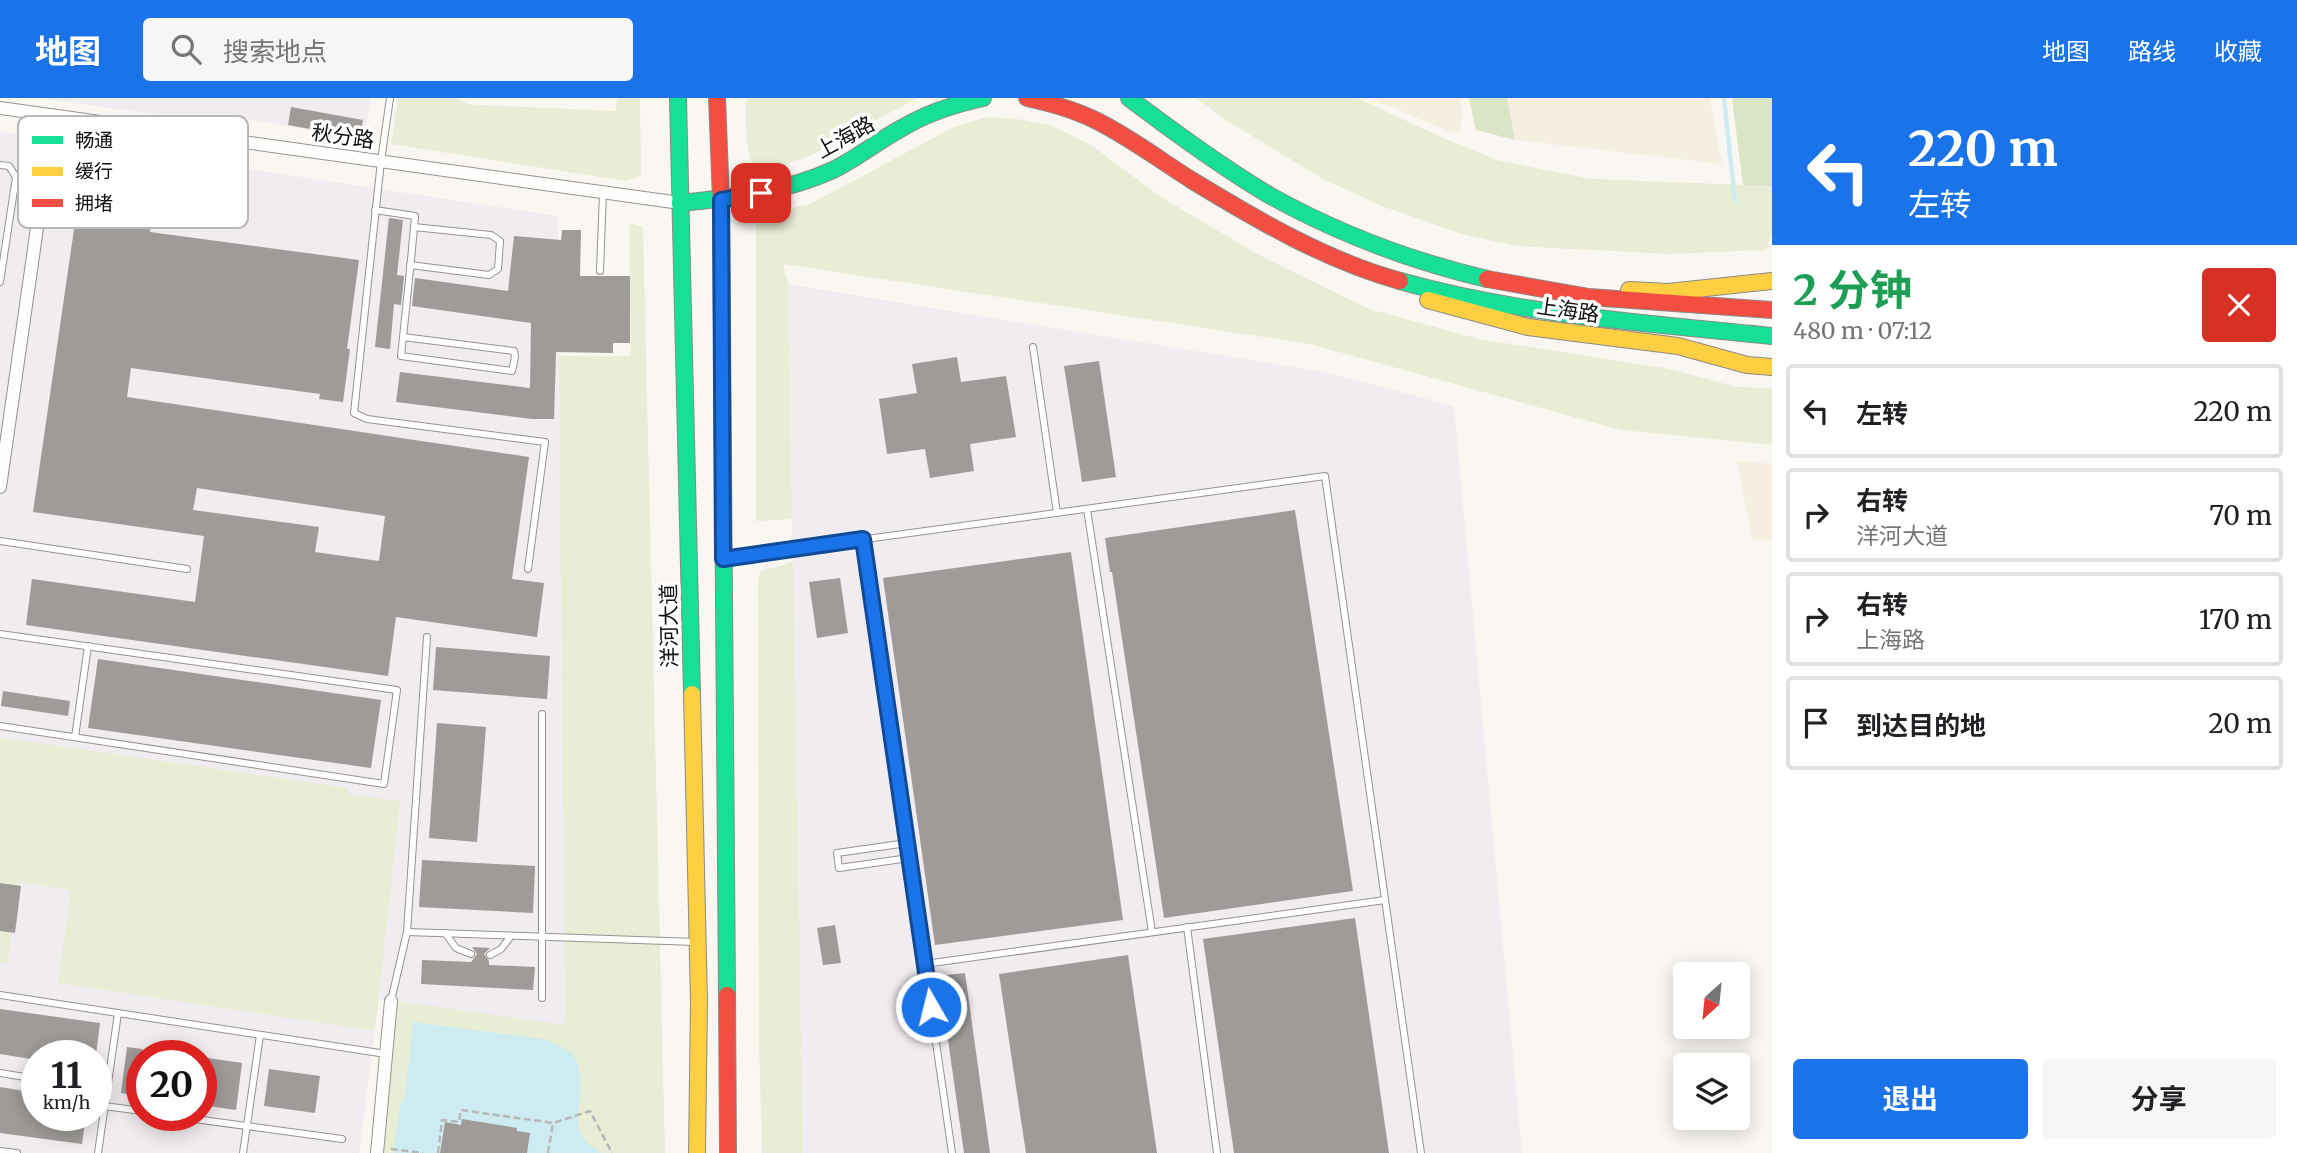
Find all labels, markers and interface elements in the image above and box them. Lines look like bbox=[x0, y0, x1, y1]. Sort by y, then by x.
search box bbox=[143, 18, 633, 81]
icon: search bbox=[167, 30, 205, 68]
text: 地图 bbox=[35, 31, 101, 72]
text: 搜索地点 bbox=[223, 35, 327, 68]
text: 地图 bbox=[2042, 36, 2090, 67]
text: 路线 bbox=[2128, 36, 2176, 67]
text: 收藏 bbox=[2214, 36, 2262, 67]
street label: 上海路 bbox=[811, 110, 879, 164]
legend bbox=[18, 116, 248, 228]
street label: 秋分路 bbox=[310, 118, 376, 154]
text: 220 m bbox=[1908, 118, 2058, 179]
icon: left bbox=[1793, 126, 1884, 217]
text: 畅通 bbox=[75, 128, 113, 152]
text: 缓行 bbox=[75, 159, 113, 183]
pin bbox=[731, 163, 791, 223]
icon: arrive bbox=[742, 174, 780, 212]
text: 左转 bbox=[1908, 185, 1972, 225]
text: 拥堵 bbox=[75, 191, 113, 215]
text: 2 分钟 bbox=[1793, 264, 1912, 316]
button: close bbox=[2202, 268, 2276, 342]
street label: 上海路 bbox=[1535, 292, 1601, 328]
text: 480 m · 07:12 bbox=[1793, 316, 1932, 345]
icon: left bbox=[1797, 392, 1835, 430]
text: 220 m bbox=[2193, 395, 2272, 428]
text: 左转 bbox=[1856, 397, 1908, 430]
text: 右转 bbox=[1856, 484, 1908, 517]
icon: right bbox=[1797, 496, 1835, 534]
text: 70 m bbox=[2209, 499, 2272, 532]
text: 洋河大道 bbox=[1856, 521, 1948, 550]
street label: 洋河大道 bbox=[655, 584, 683, 668]
text: 右转 bbox=[1856, 588, 1908, 621]
icon: right bbox=[1797, 600, 1835, 638]
text: 170 m bbox=[2199, 603, 2272, 636]
text: 上海路 bbox=[1856, 625, 1925, 654]
icon: arrive bbox=[1797, 704, 1835, 742]
text: 20 m bbox=[2208, 707, 2272, 740]
text: 到达目的地 bbox=[1856, 709, 1986, 742]
north arrow bbox=[1673, 962, 1750, 1040]
map controls bbox=[1673, 962, 1750, 1130]
position arrow bbox=[894, 970, 968, 1044]
speed limit sign: 20 bbox=[126, 1040, 217, 1131]
button: layers bbox=[1673, 1053, 1750, 1130]
text: 11 bbox=[51, 1054, 82, 1098]
button: 退出 bbox=[1793, 1059, 2028, 1139]
button: 分享 bbox=[2042, 1059, 2276, 1139]
text: km/h bbox=[43, 1091, 90, 1114]

